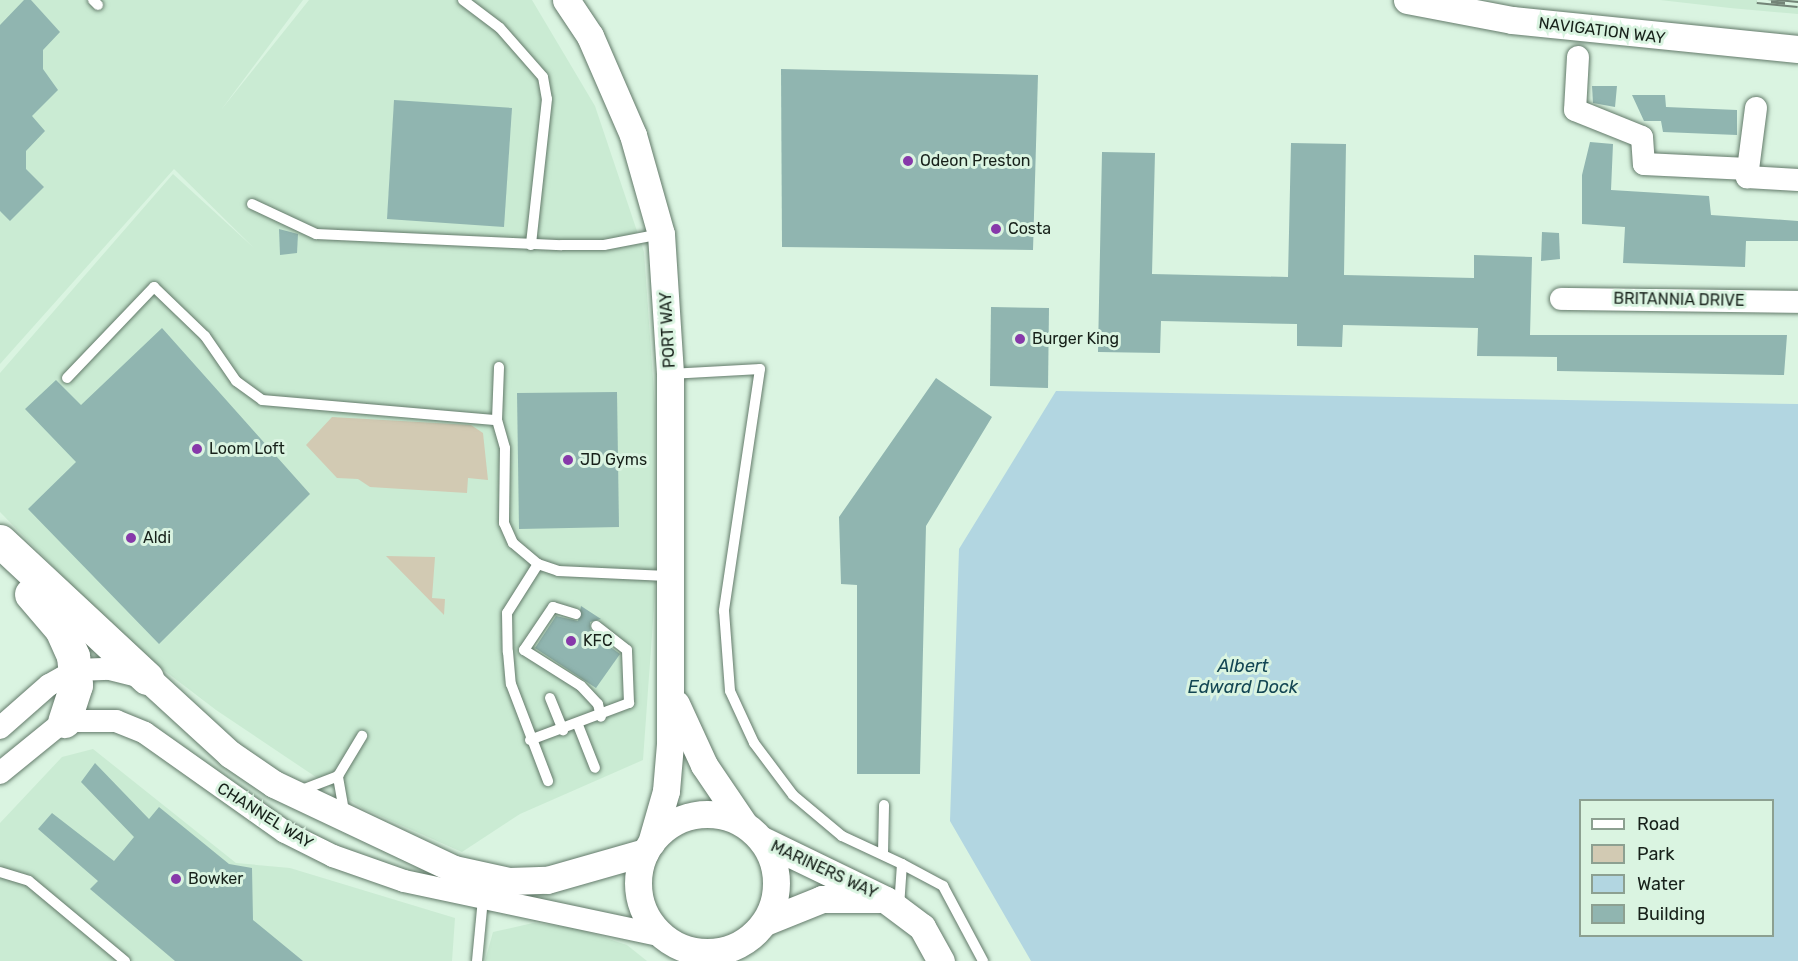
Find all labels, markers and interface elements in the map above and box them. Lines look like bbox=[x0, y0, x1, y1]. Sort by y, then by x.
street label: NAVIGATION WAY bbox=[1537, 14, 1667, 48]
place label: Odeon Preston bbox=[920, 151, 1031, 171]
marker: Odeon Preston bbox=[901, 154, 915, 168]
place label: Costa bbox=[1008, 219, 1051, 239]
marker: Costa bbox=[989, 222, 1003, 236]
street label: BRITANNIA DRIVE bbox=[1613, 289, 1745, 311]
street label: PORT WAY bbox=[656, 291, 680, 369]
place label: Burger King bbox=[1032, 329, 1119, 349]
marker: Burger King bbox=[1013, 332, 1027, 346]
place label: Loom Loft bbox=[209, 439, 285, 459]
marker: Loom Loft bbox=[190, 442, 204, 456]
place label: JD Gyms bbox=[580, 450, 647, 470]
marker: JD Gyms bbox=[561, 453, 575, 467]
place label: Aldi bbox=[143, 528, 171, 548]
marker: Aldi bbox=[124, 531, 138, 545]
place label: KFC bbox=[583, 631, 613, 651]
marker: KFC bbox=[564, 634, 578, 648]
water label: Albert Edward Dock bbox=[1188, 656, 1298, 698]
street label: CHANNEL WAY bbox=[213, 779, 317, 853]
legend bbox=[1579, 799, 1774, 937]
text: Road bbox=[1637, 813, 1680, 835]
street label: MARINERS WAY bbox=[767, 837, 881, 903]
text: Park bbox=[1637, 843, 1674, 865]
place label: Bowker bbox=[188, 869, 243, 889]
marker: Bowker bbox=[169, 872, 183, 886]
text: Water bbox=[1637, 873, 1685, 895]
text: Building bbox=[1637, 903, 1705, 925]

